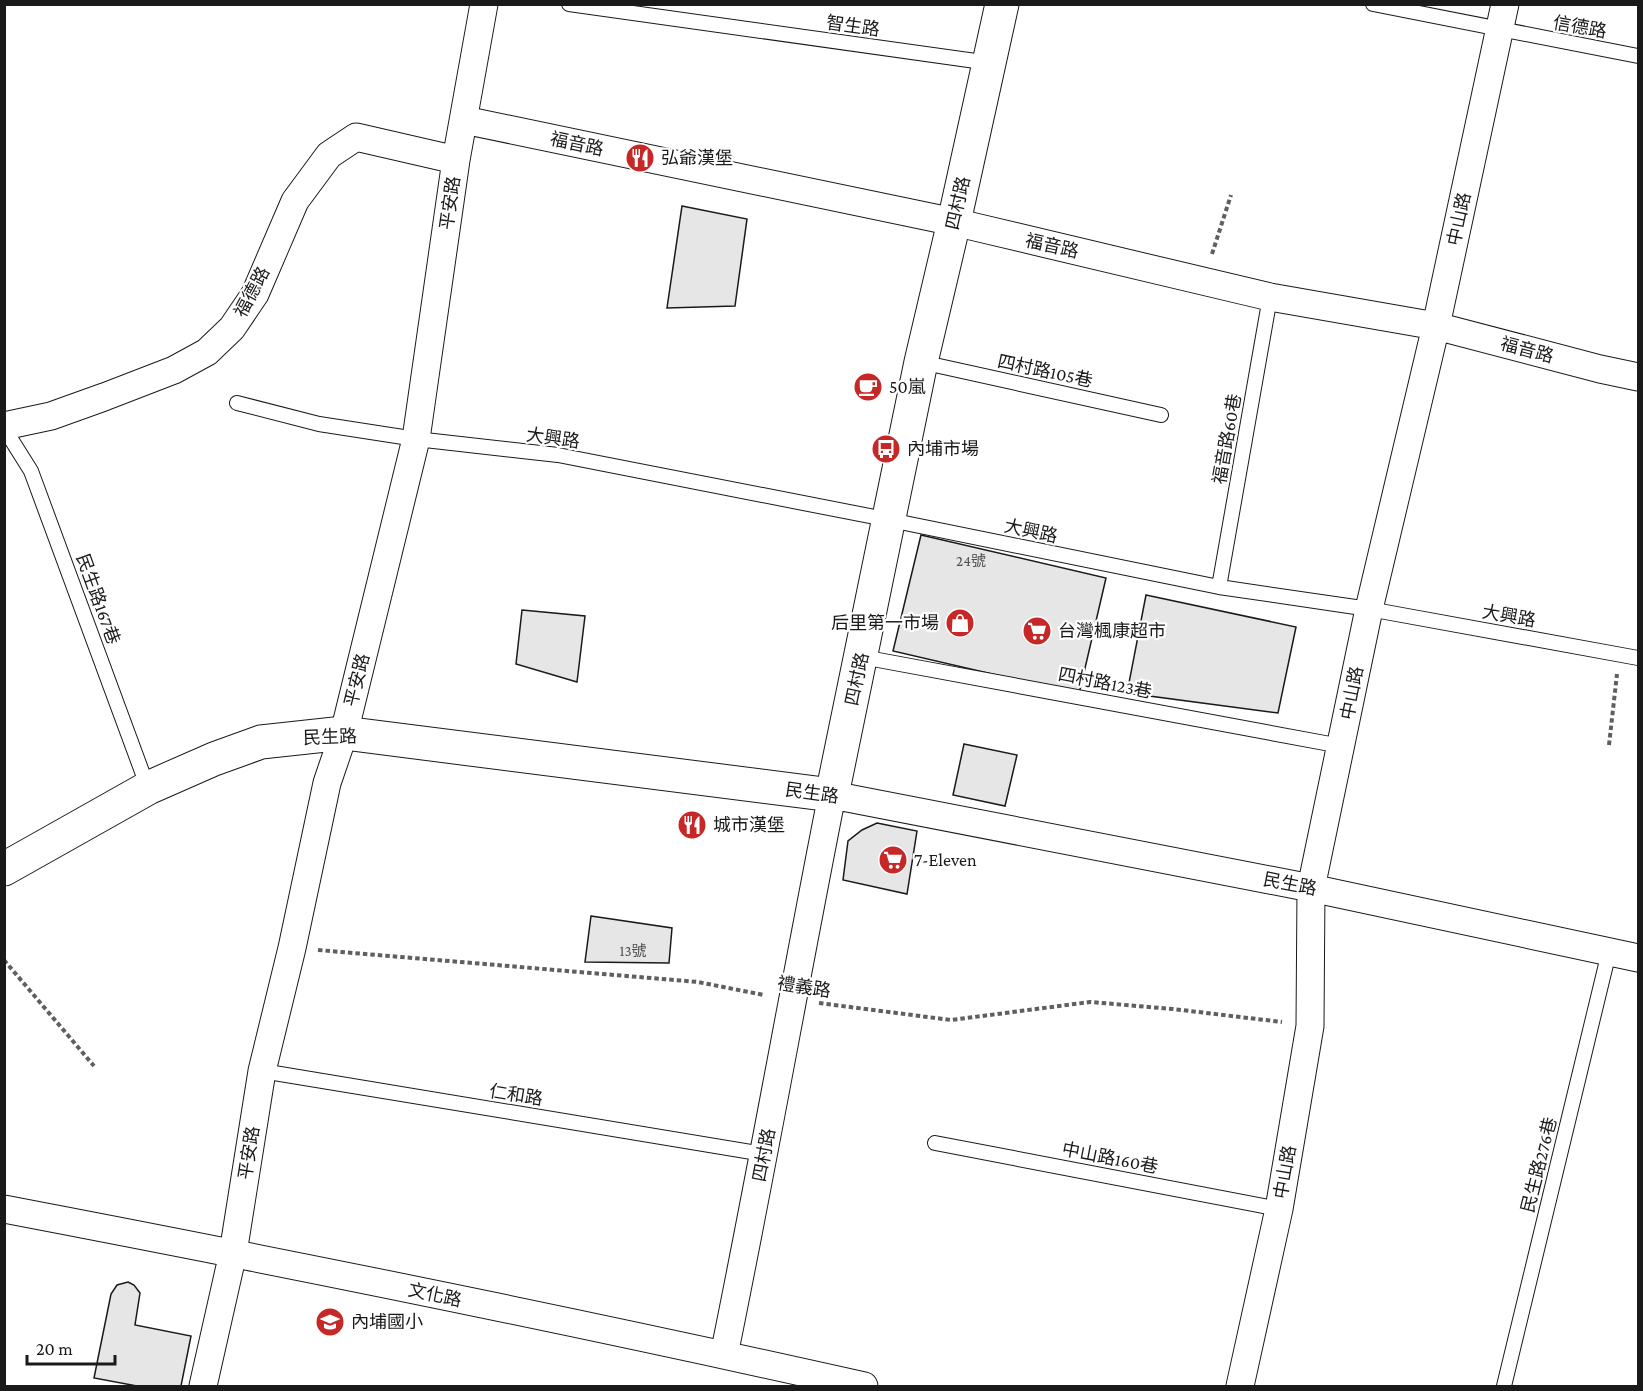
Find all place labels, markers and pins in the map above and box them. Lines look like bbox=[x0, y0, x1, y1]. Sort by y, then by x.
restaurant icon: 弘爺漢堡 bbox=[624, 142, 656, 174]
place label: 弘爺漢堡 bbox=[661, 148, 733, 168]
cafe icon: 50嵐 bbox=[852, 371, 884, 403]
place label: 50嵐 bbox=[889, 377, 926, 397]
bus stop icon: 內埔市場 bbox=[870, 433, 902, 465]
place label: 內埔市場 bbox=[907, 439, 979, 459]
shop icon: 后里第一市場 bbox=[944, 607, 976, 639]
place label: 后里第一市場 bbox=[831, 613, 939, 633]
supermarket icon: 台灣楓康超市 bbox=[1021, 615, 1053, 647]
place label: 台灣楓康超市 bbox=[1058, 621, 1166, 641]
restaurant icon: 城市漢堡 bbox=[676, 809, 708, 841]
place label: 城市漢堡 bbox=[713, 815, 785, 835]
supermarket icon: 7-Eleven bbox=[877, 844, 909, 876]
place label: 7-Eleven bbox=[914, 850, 977, 870]
school or university icon: 內埔國小 bbox=[314, 1306, 346, 1338]
place label: 內埔國小 bbox=[351, 1312, 423, 1332]

